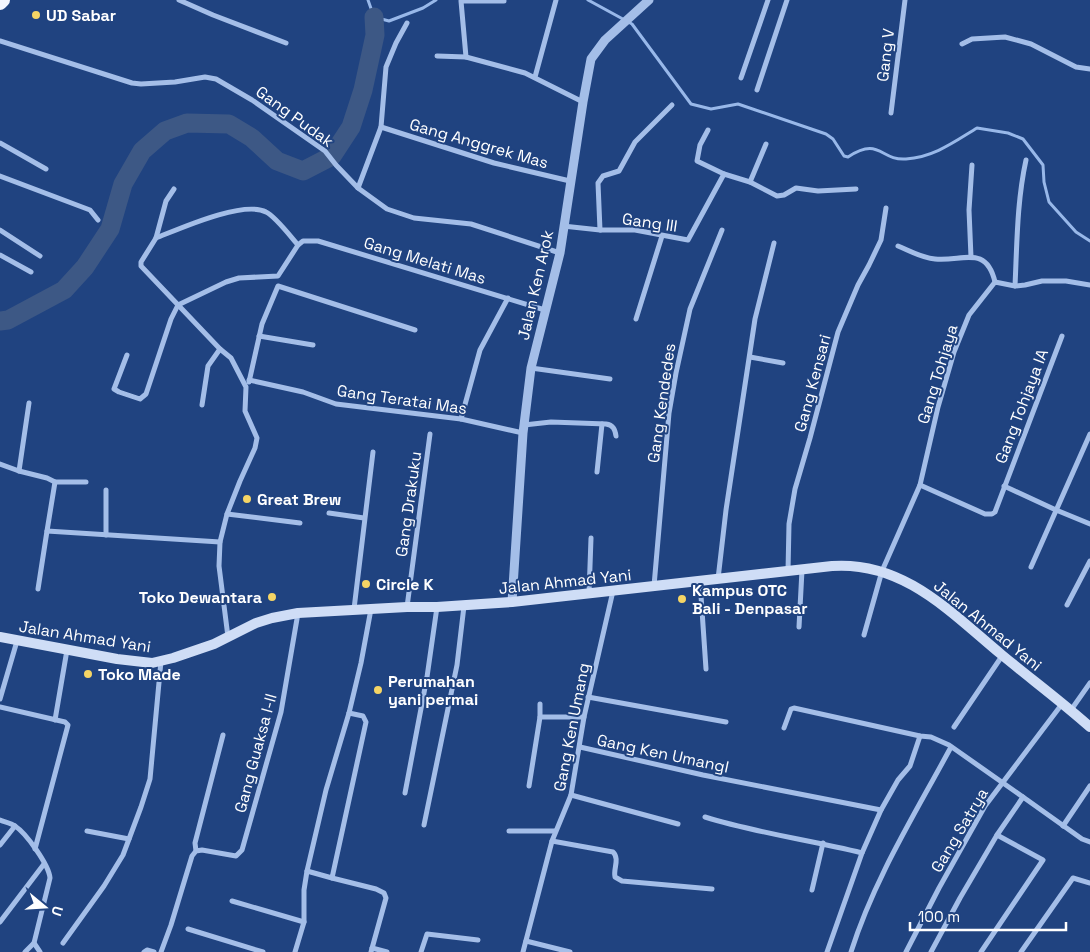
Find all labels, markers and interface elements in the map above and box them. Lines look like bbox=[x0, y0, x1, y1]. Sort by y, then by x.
place label: UD Sabar bbox=[46, 5, 116, 26]
marker: UD Sabar bbox=[30, 9, 42, 21]
street label: Gang V bbox=[872, 27, 899, 83]
street label: Gang Pudak bbox=[252, 81, 338, 152]
street label: Gang Anggrek Mas bbox=[407, 114, 551, 173]
street label: Gang III bbox=[621, 208, 679, 237]
street label: Jalan Ken Arok bbox=[513, 228, 558, 342]
street label: Gang Melati Mas bbox=[361, 232, 488, 289]
street label: Gang Tohjaya bbox=[912, 322, 963, 426]
street label: Gang Kensari bbox=[789, 332, 836, 434]
street label: Gang Kendedes bbox=[643, 342, 680, 464]
street label: Gang Tohjaya IA bbox=[990, 346, 1053, 466]
street label: Gang Teratai Mas bbox=[335, 380, 468, 419]
street label: Gang Drakuku bbox=[391, 450, 426, 558]
place label: Great Brew bbox=[257, 489, 341, 510]
marker: Great Brew bbox=[241, 493, 253, 505]
street label: Jalan Ahmad Yani bbox=[498, 564, 632, 599]
place label: Circle K bbox=[376, 574, 434, 595]
street label: Jalan Ahmad Yani bbox=[929, 575, 1046, 676]
marker: Circle K bbox=[360, 578, 372, 590]
place label: Kampus OTC Bali - Denpasar bbox=[692, 580, 808, 619]
place label: Toko Dewantara bbox=[139, 587, 262, 608]
marker: Toko Dewantara bbox=[266, 591, 278, 603]
marker: Kampus OTC Bali - Denpasar bbox=[676, 593, 688, 605]
street label: Jalan Ahmad Yani bbox=[17, 616, 152, 657]
street label: Gang Ken Umang bbox=[549, 661, 594, 793]
place label: Toko Made bbox=[98, 664, 181, 685]
marker: Toko Made bbox=[82, 668, 94, 680]
place label: Perumahan yani permai bbox=[388, 671, 478, 710]
marker: Perumahan yani permai bbox=[372, 684, 384, 696]
street label: Gang Guaksa I-II bbox=[229, 691, 281, 815]
street label: Gang Ken UmangI bbox=[595, 729, 731, 778]
street label: Gang Satrya bbox=[926, 784, 993, 876]
north arrow bbox=[20, 882, 70, 932]
scale bar bbox=[910, 900, 1066, 932]
text: U bbox=[47, 904, 67, 918]
text: 100 m bbox=[918, 907, 960, 926]

